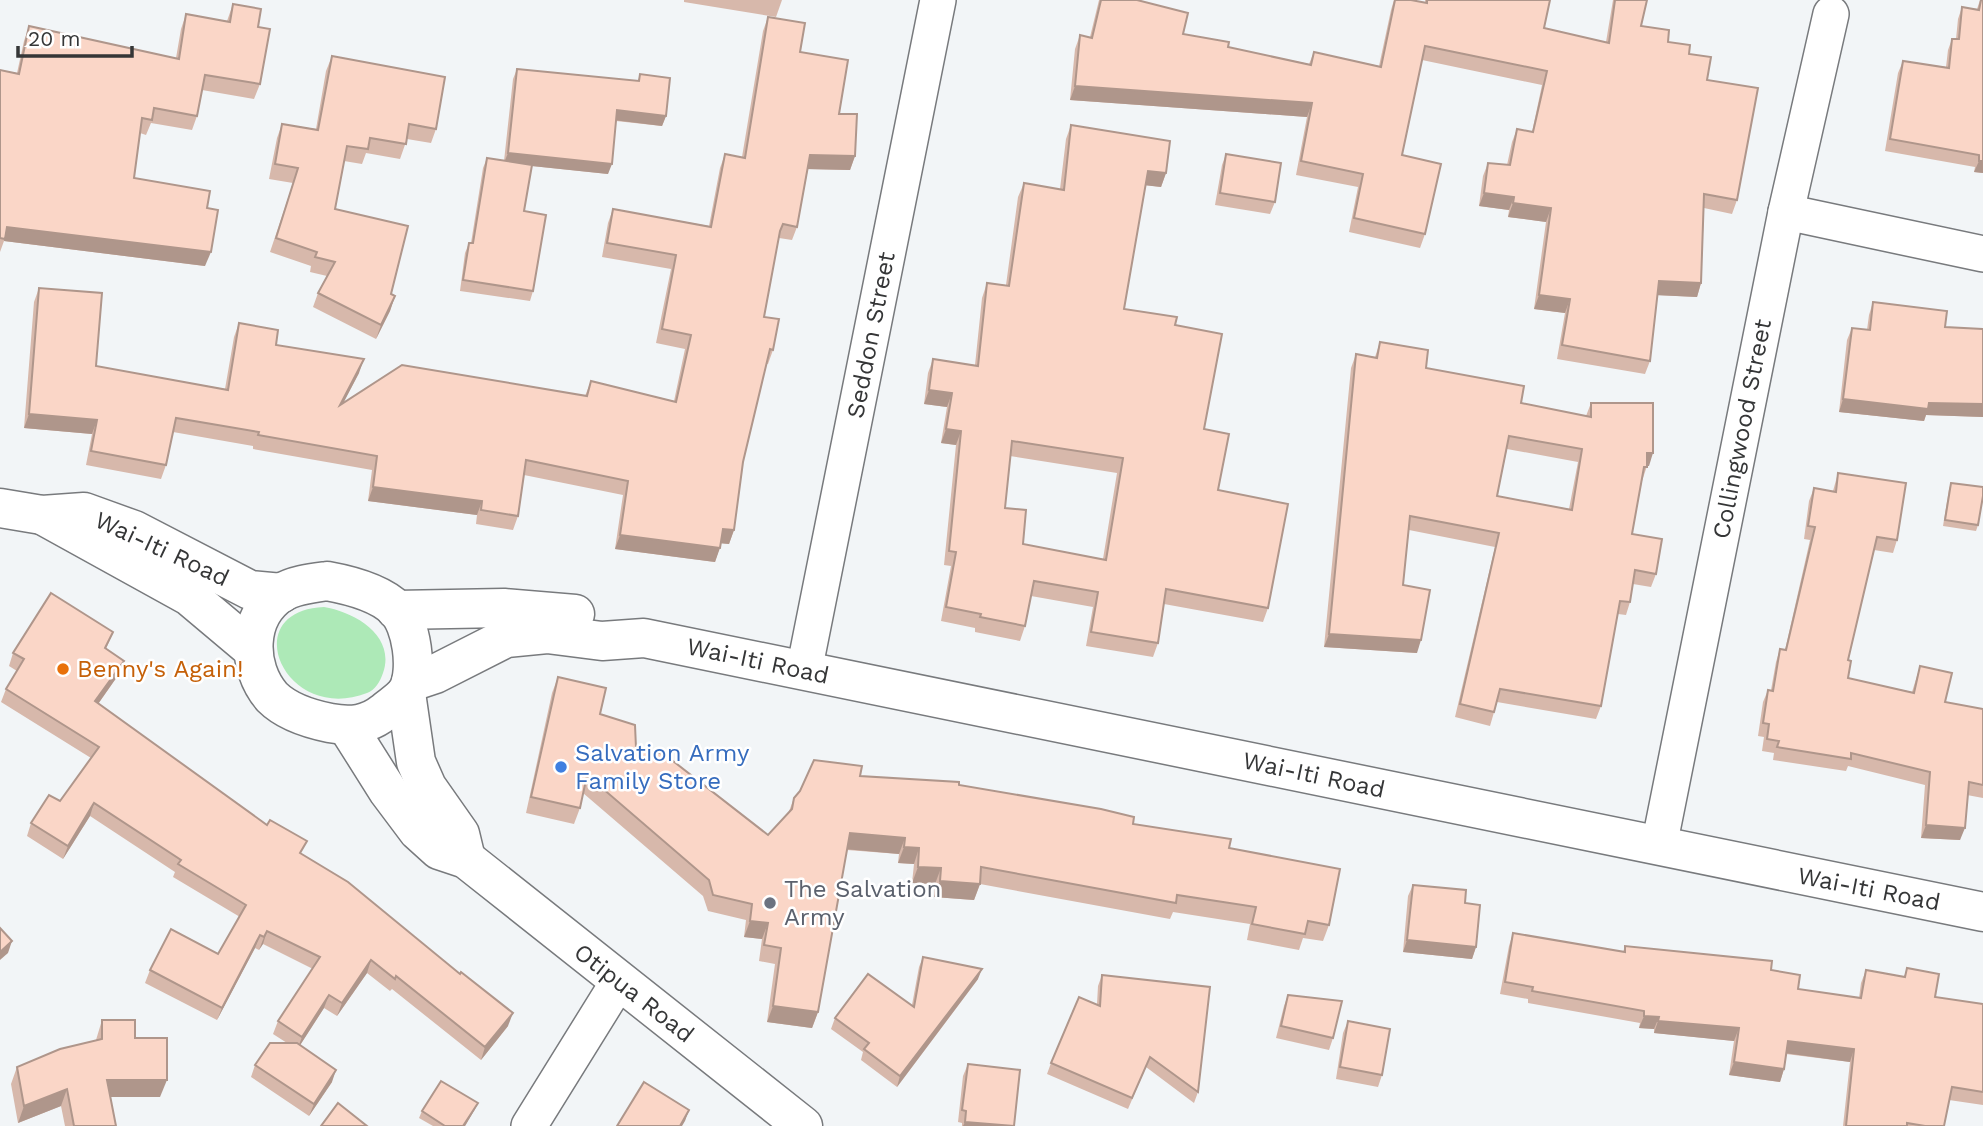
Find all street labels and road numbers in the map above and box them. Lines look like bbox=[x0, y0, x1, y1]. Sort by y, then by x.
street label: Seddon Street bbox=[841, 249, 901, 421]
street label: Collingwood Street bbox=[1707, 317, 1777, 541]
street label: Wai-Iti Road bbox=[91, 506, 233, 592]
street label: Wai-Iti Road bbox=[684, 632, 832, 690]
street label: Wai-Iti Road bbox=[1240, 746, 1388, 804]
street label: Wai-Iti Road bbox=[1795, 861, 1943, 917]
street label: Otipua Road bbox=[569, 938, 699, 1048]

